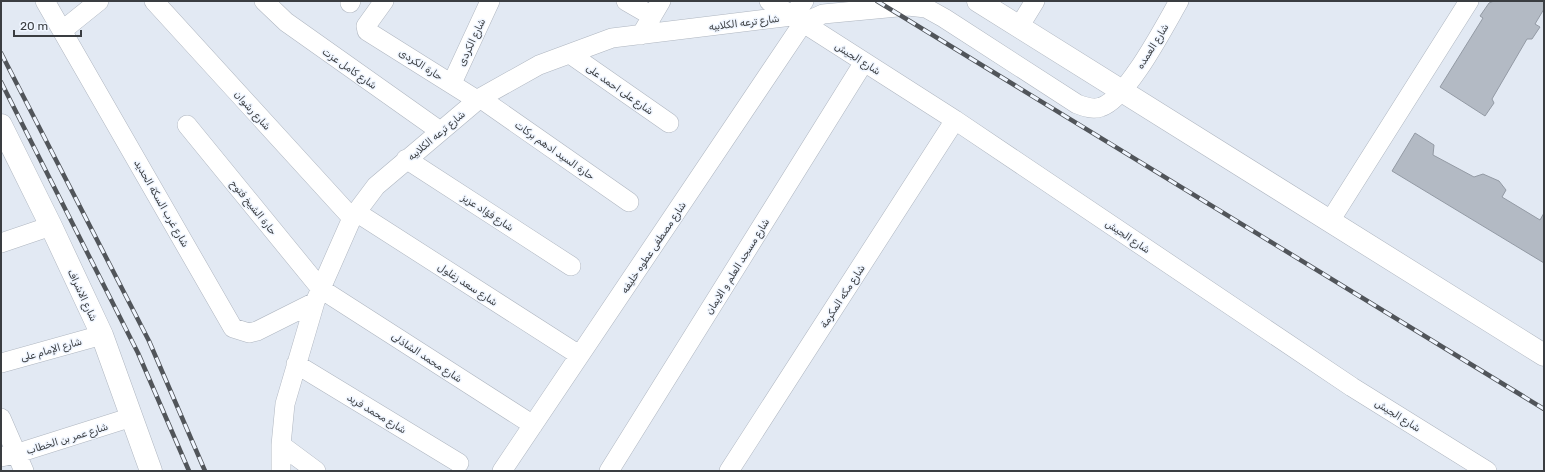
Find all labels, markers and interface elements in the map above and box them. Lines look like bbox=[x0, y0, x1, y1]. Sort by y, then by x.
scale bar bbox=[14, 12, 81, 38]
street label: شارع ترعه الكلابيه bbox=[708, 13, 780, 34]
street label: شارع الكردى bbox=[456, 17, 489, 69]
text: 20 m bbox=[20, 19, 48, 33]
street label: شارع العمده bbox=[1134, 22, 1172, 72]
street label: شارع الجيش bbox=[832, 40, 882, 78]
street label: شارع كامل عزت bbox=[319, 46, 379, 93]
street label: حارة الكردى bbox=[396, 47, 445, 83]
street label: شارع على احمد على bbox=[583, 62, 655, 118]
street label: شارع رشوان bbox=[231, 89, 273, 133]
street label: شارع ترعه الكلابيه bbox=[406, 108, 468, 164]
street label: حارة السيد ادهم بركات bbox=[512, 119, 597, 183]
street label: شارع غرب السكة الحديد bbox=[130, 158, 191, 250]
street label: حارة الشيخ فتوح bbox=[227, 178, 279, 238]
street label: شارع فؤاد عزيز bbox=[458, 191, 516, 235]
street label: شارع مصطفى عطوه خليفه bbox=[619, 200, 690, 296]
street label: شارع مسجد العلم و الايمان bbox=[703, 216, 773, 317]
street label: شارع الجيش bbox=[1102, 217, 1152, 257]
street label: شارع سعد زغلول bbox=[435, 261, 500, 309]
street label: شارع مكه المكرمة bbox=[818, 263, 869, 331]
street label: شارع الاشراف bbox=[64, 268, 99, 324]
street label: شارع محمد الشاذلى bbox=[388, 330, 464, 386]
street label: شارع الإمام على bbox=[19, 335, 84, 365]
street label: شارع محمد فريد bbox=[344, 391, 408, 437]
street label: شارع الجيش bbox=[1372, 397, 1422, 435]
street label: شارع عمر بن الخطاب bbox=[25, 421, 110, 458]

